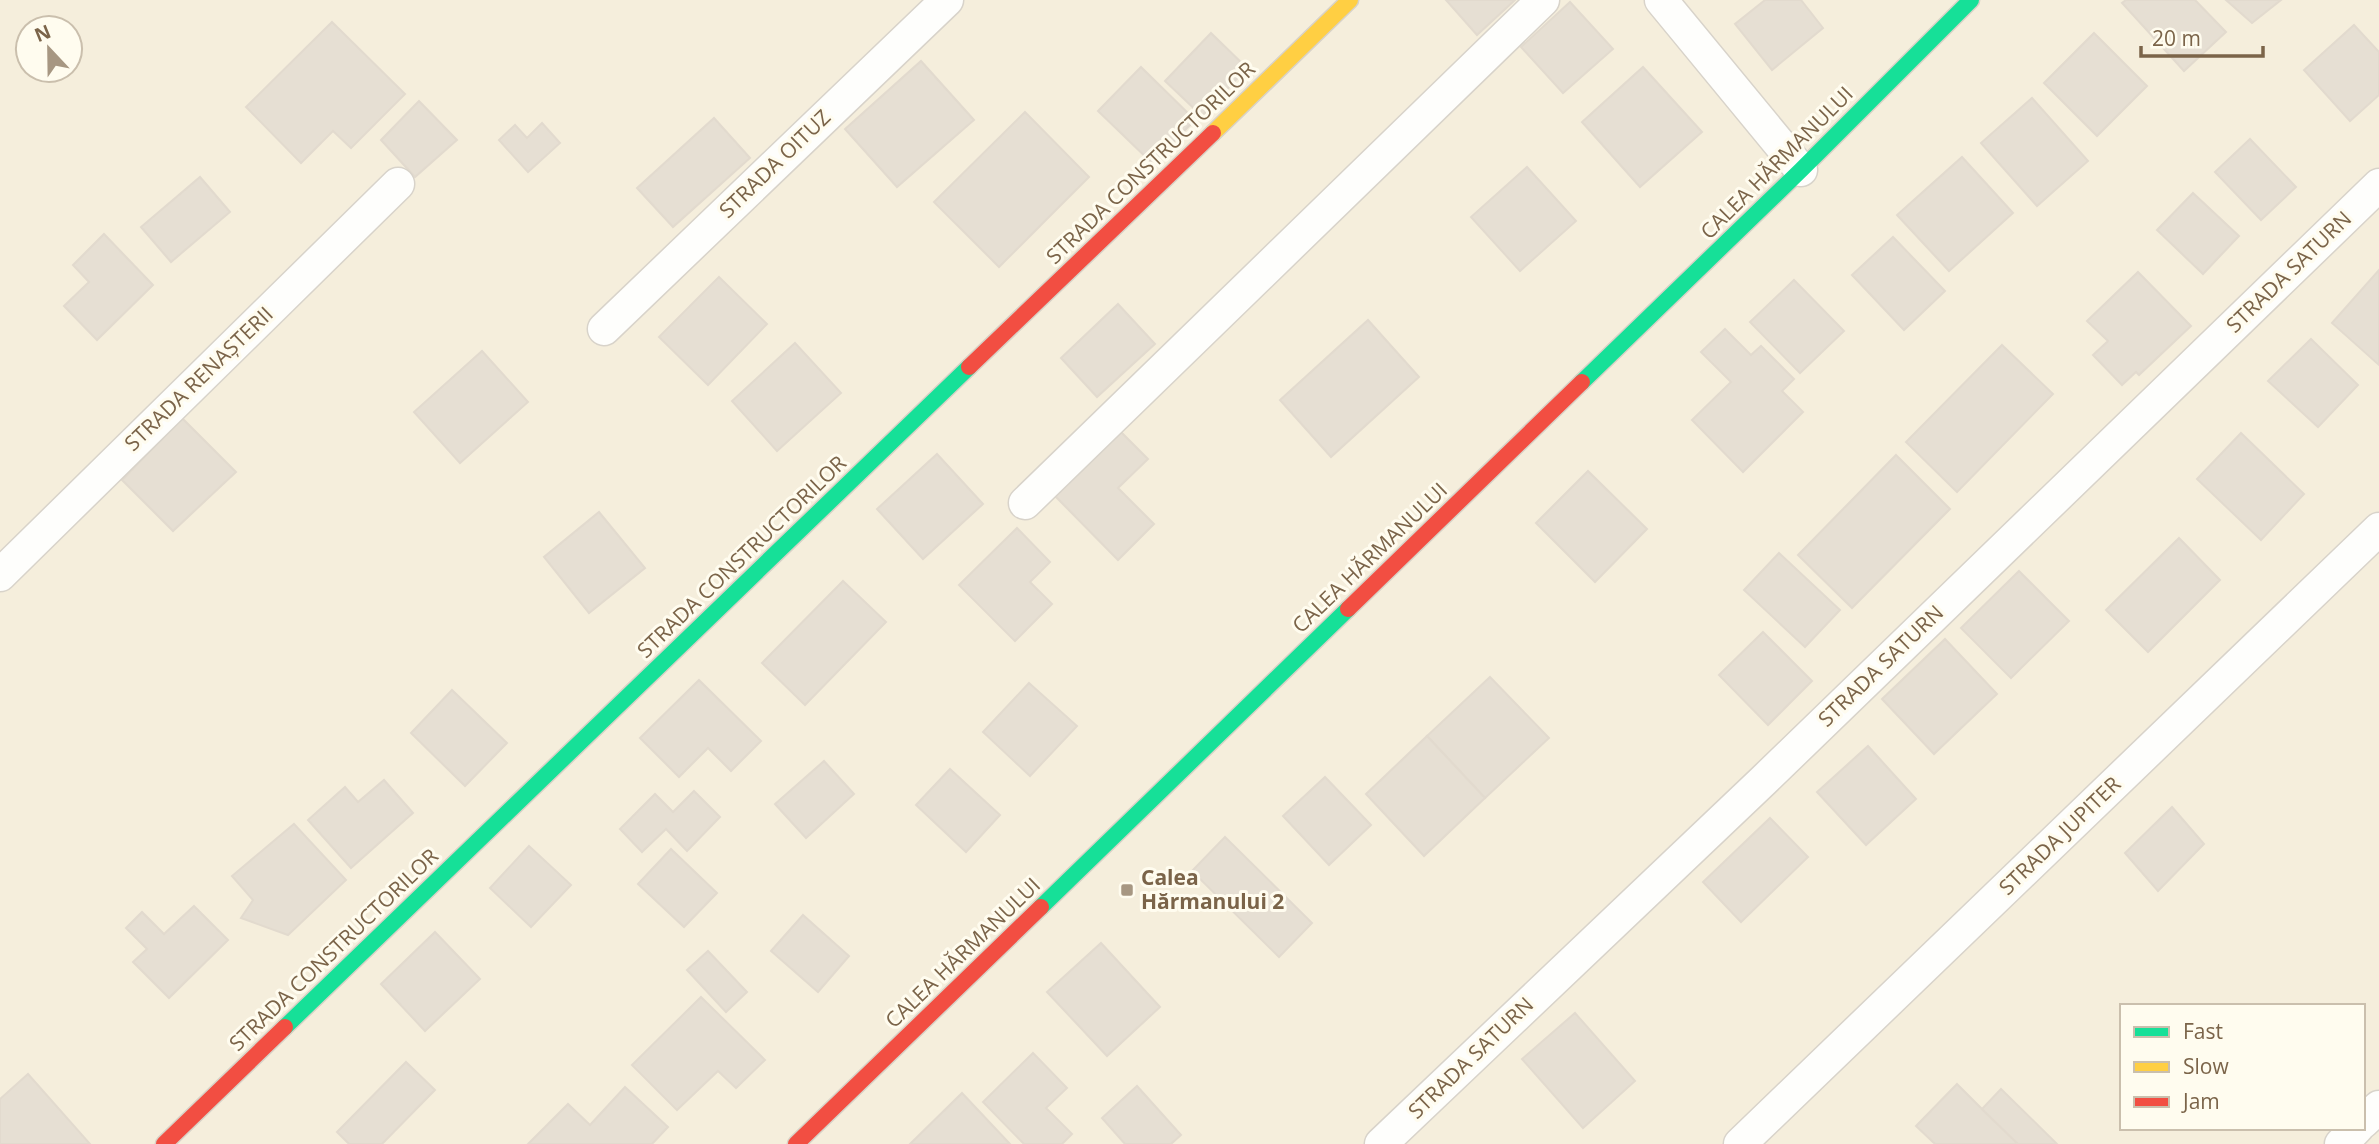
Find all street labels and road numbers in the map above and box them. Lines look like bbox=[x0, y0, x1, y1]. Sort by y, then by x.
street label: STRADA CONSTRUCTORILOR bbox=[1040, 55, 1261, 270]
street label: CALEA HĂRMANULUI bbox=[1694, 80, 1859, 245]
street label: STRADA OITUZ bbox=[713, 103, 836, 224]
street label: STRADA SATURN bbox=[2220, 204, 2357, 338]
street label: STRADA RENAȘTERII bbox=[118, 300, 279, 457]
street label: STRADA CONSTRUCTORILOR bbox=[631, 449, 852, 664]
street label: CALEA HĂRMANULUI bbox=[1286, 476, 1453, 639]
street label: STRADA SATURN bbox=[1812, 598, 1949, 732]
street label: STRADA JUPITER bbox=[1992, 770, 2126, 901]
street label: STRADA CONSTRUCTORILOR bbox=[223, 842, 444, 1057]
street label: CALEA HĂRMANULUI bbox=[879, 871, 1046, 1034]
street label: STRADA SATURN bbox=[1402, 990, 1539, 1124]

